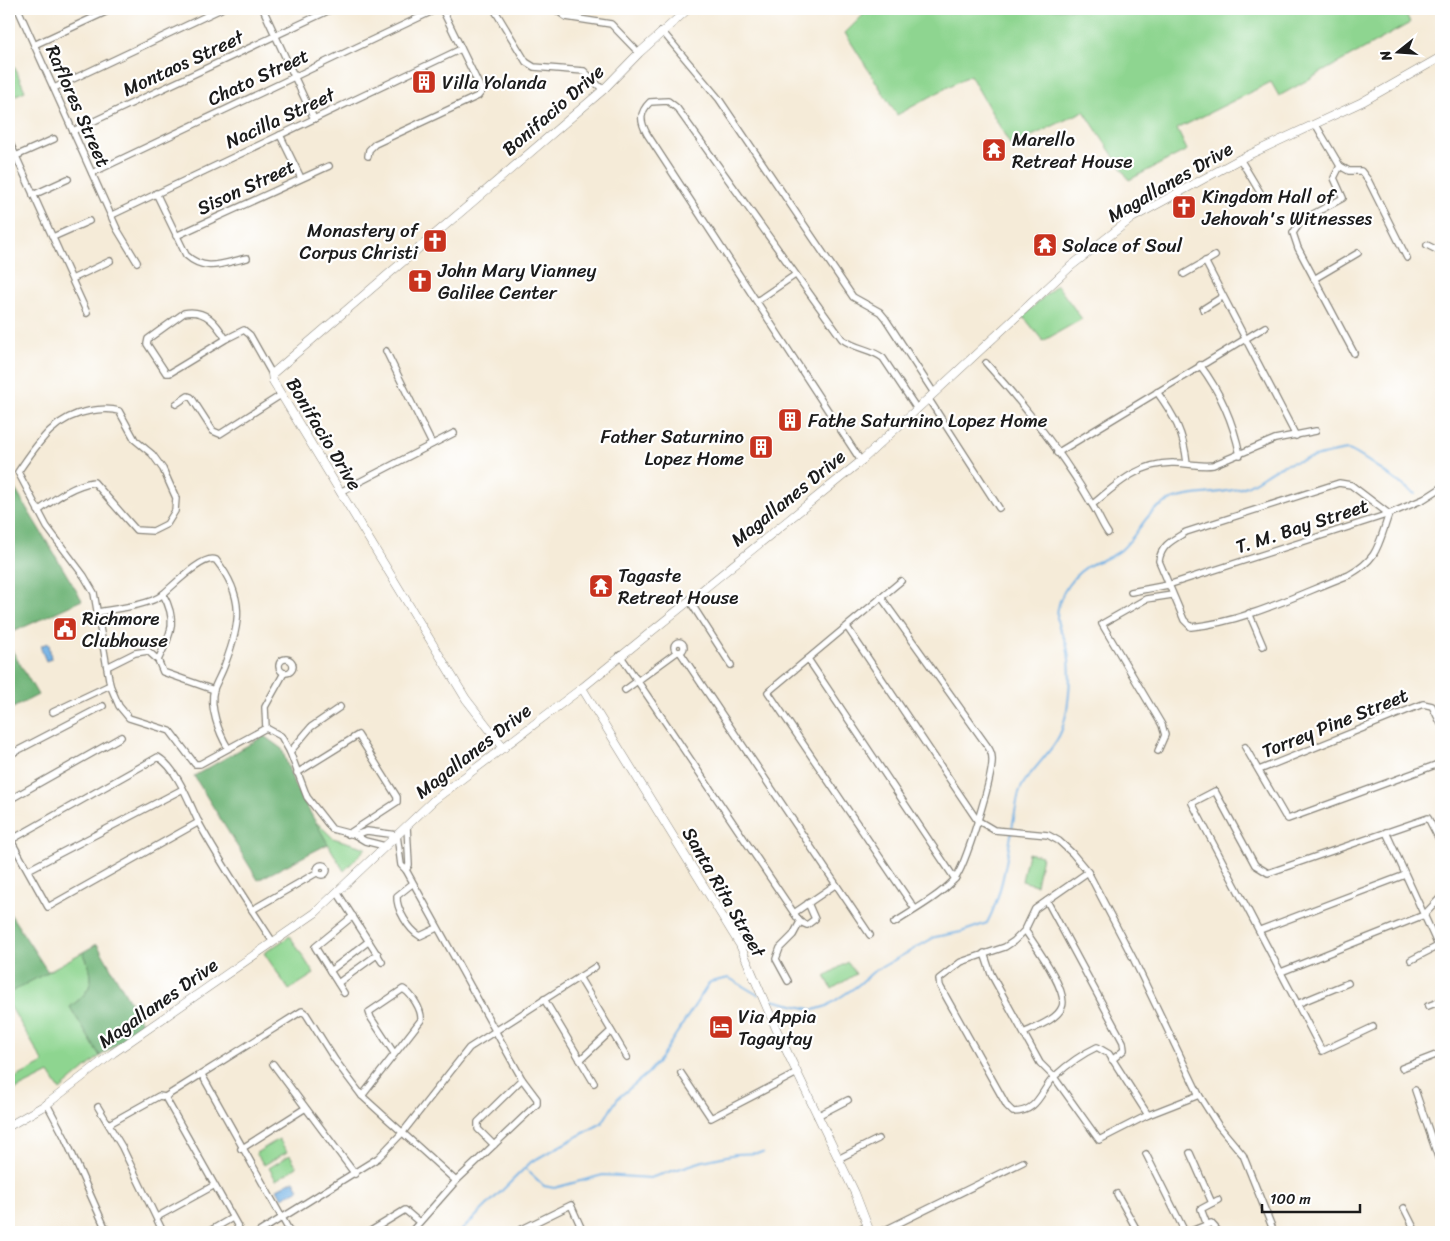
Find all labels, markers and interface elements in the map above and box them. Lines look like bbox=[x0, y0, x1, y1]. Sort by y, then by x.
street label: Montaos Street bbox=[117, 20, 250, 106]
north arrow bbox=[1372, 28, 1422, 78]
street label: Raflores Street bbox=[36, 39, 120, 173]
street label: Chato Street bbox=[202, 39, 314, 115]
text: N bbox=[1373, 47, 1400, 65]
street label: Bonifacio Drive bbox=[494, 56, 612, 164]
place label: Villa Yolanda bbox=[442, 66, 547, 99]
building icon: Villa Yolanda bbox=[411, 69, 437, 95]
street label: Nacilla Street bbox=[220, 78, 342, 158]
place label: Marello Retreat House bbox=[1012, 123, 1132, 178]
street label: Magallanes Drive bbox=[1101, 133, 1239, 231]
temple icon: Marello Retreat House bbox=[981, 137, 1007, 163]
street label: Sison Street bbox=[191, 150, 301, 224]
place label: Kingdom Hall of Jehovah's Witnesses bbox=[1201, 180, 1372, 235]
church icon: Kingdom Hall of Jehovah's Witnesses bbox=[1171, 194, 1197, 220]
place label: Monastery of Corpus Christi bbox=[300, 214, 420, 269]
church icon: Monastery of Corpus Christi bbox=[422, 228, 448, 254]
place label: Solace of Soul bbox=[1062, 229, 1183, 262]
temple icon: Solace of Soul bbox=[1032, 232, 1058, 258]
place label: John Mary Vianney Galilee Center bbox=[437, 254, 596, 309]
church icon: John Mary Vianney Galilee Center bbox=[407, 268, 433, 294]
street label: Bonifacio Drive bbox=[277, 371, 371, 497]
place label: Fathe Saturnino Lopez Home bbox=[808, 404, 1048, 437]
building icon: Fathe Saturnino Lopez Home bbox=[777, 407, 803, 433]
place label: Father Saturnino Lopez Home bbox=[600, 420, 744, 475]
building icon: Father Saturnino Lopez Home bbox=[748, 434, 774, 460]
street label: Magallanes Drive bbox=[723, 441, 853, 555]
street label: T. M. Bay Street bbox=[1231, 489, 1373, 563]
place label: Tagaste Retreat House bbox=[618, 559, 738, 614]
temple icon: Tagaste Retreat House bbox=[588, 573, 614, 599]
place label: Richmore Clubhouse bbox=[82, 602, 168, 657]
public building icon: Richmore Clubhouse bbox=[52, 616, 78, 642]
street label: Torrey Pine Street bbox=[1257, 679, 1413, 767]
street label: Magallanes Drive bbox=[407, 695, 539, 807]
street label: Santa Rita Street bbox=[673, 820, 776, 965]
street label: Magallanes Drive bbox=[91, 949, 225, 1057]
place label: Via Appia Tagaytay bbox=[738, 1000, 817, 1055]
hotel icon: Via Appia Tagaytay bbox=[708, 1014, 734, 1040]
scale bar bbox=[1262, 1181, 1360, 1213]
text: 100 m bbox=[1270, 1186, 1311, 1212]

